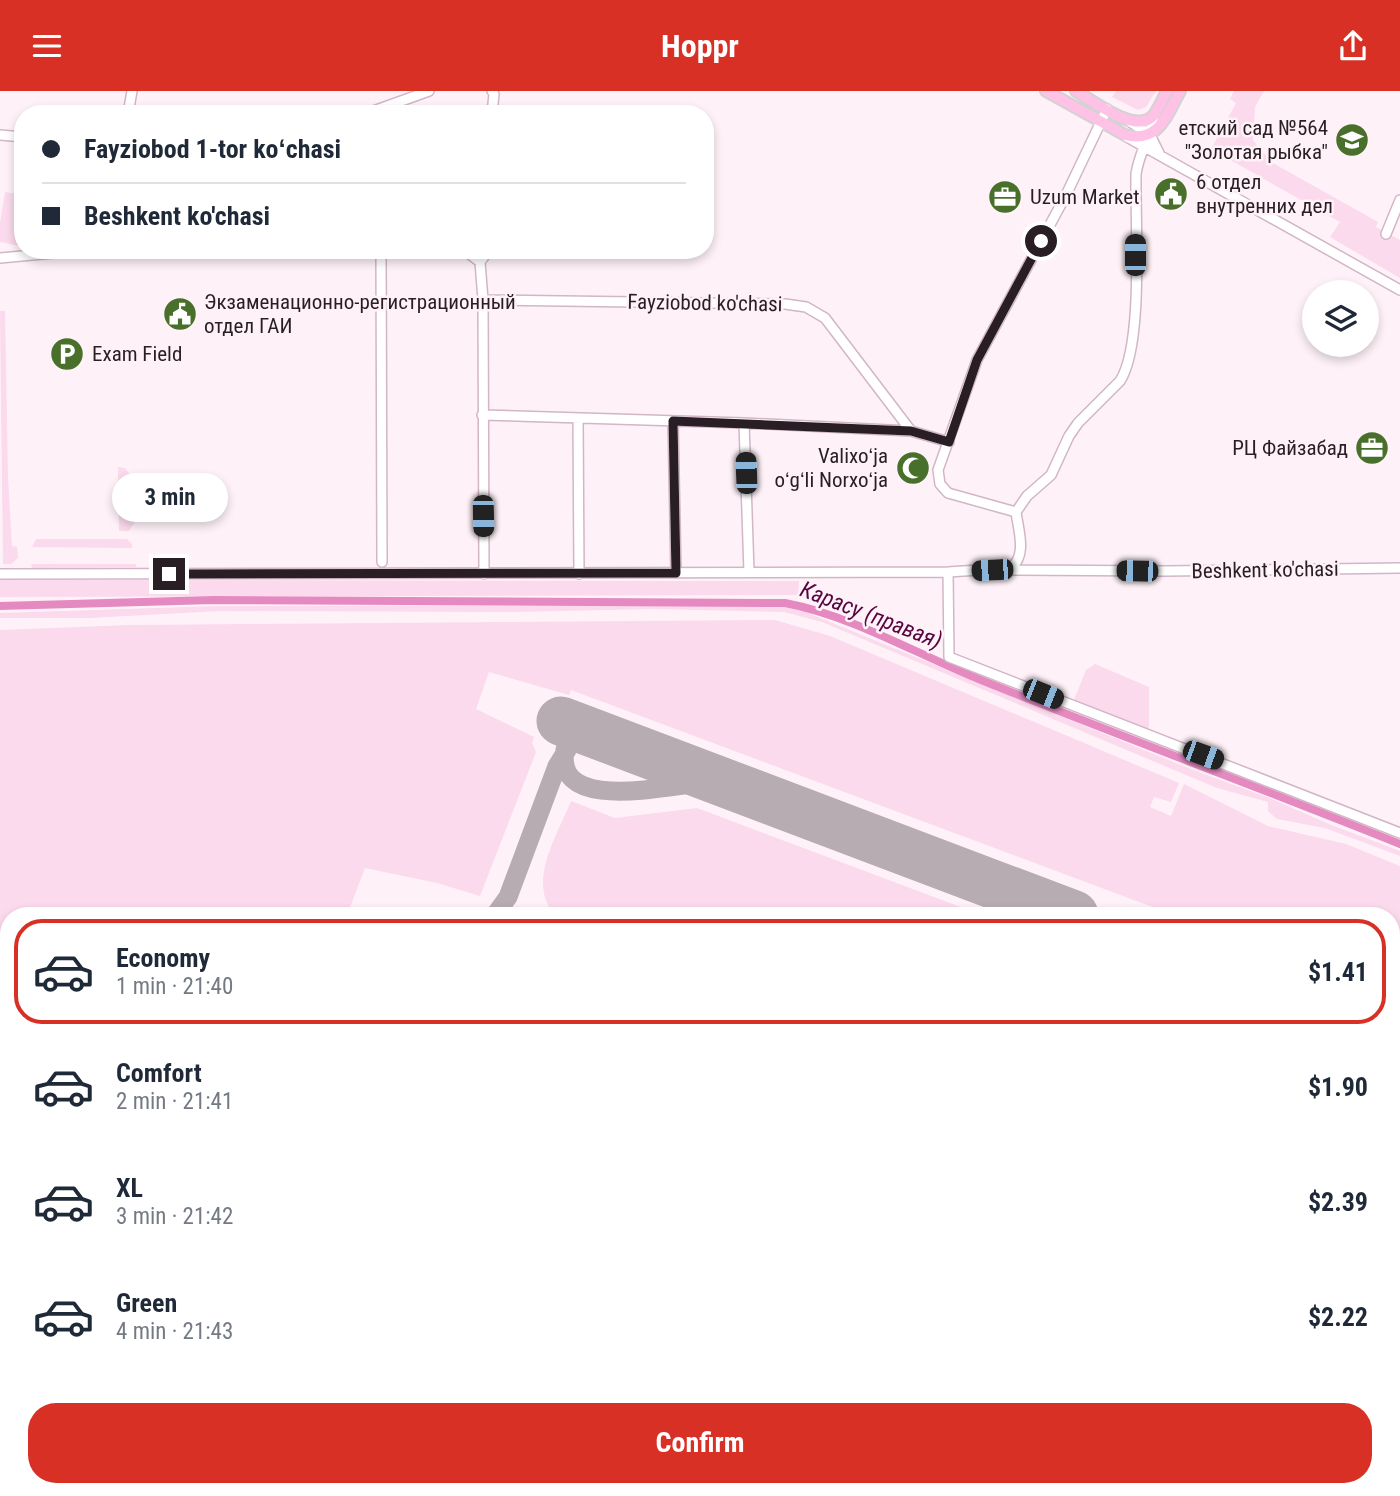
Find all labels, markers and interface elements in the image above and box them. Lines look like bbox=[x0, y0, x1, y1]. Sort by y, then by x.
icon: menu bbox=[28, 27, 66, 65]
text: Hoppr bbox=[661, 27, 739, 65]
icon: share bbox=[1334, 27, 1372, 65]
place label: етский сад №564 "Золотая рыбка" bbox=[1179, 116, 1328, 164]
school or university icon: етский сад №564 "Золотая рыбка" bbox=[1333, 121, 1371, 159]
text: Fayziobod 1-tor koʻchasi bbox=[84, 134, 341, 164]
place label: 6 отдел внутренних дел bbox=[1196, 170, 1333, 218]
public building icon: 6 отдел внутренних дел bbox=[1152, 175, 1190, 213]
office icon: Uzum Market bbox=[986, 178, 1024, 216]
place label: Uzum Market bbox=[1030, 185, 1139, 209]
text: Beshkent ko'chasi bbox=[84, 201, 270, 231]
route start bbox=[1025, 225, 1057, 257]
car bbox=[1125, 234, 1146, 276]
map controls bbox=[1302, 280, 1379, 357]
button: layers bbox=[1302, 280, 1379, 357]
place label: Экзаменационно-регистрационный отдел ГАИ bbox=[204, 290, 516, 338]
street label: Fayziobod ko'chasi bbox=[627, 290, 783, 316]
public building icon: Экзаменационно-регистрационный отдел ГАИ bbox=[161, 295, 199, 333]
parking icon: Exam Field bbox=[48, 335, 86, 373]
place label: Exam Field bbox=[92, 342, 182, 366]
office icon: РЦ Файзабад bbox=[1353, 429, 1391, 467]
place label: РЦ Файзабад bbox=[1232, 436, 1348, 460]
place label: Valixoʻja oʻgʻli Norxoʻja bbox=[774, 444, 888, 492]
mosque icon: Valixoʻja oʻgʻli Norxoʻja bbox=[894, 449, 932, 487]
car bbox=[735, 452, 758, 494]
callout: 3 min bbox=[111, 473, 227, 521]
text: 3 min bbox=[144, 484, 196, 511]
car bbox=[473, 495, 494, 537]
street label: Beshkent ko'chasi bbox=[1191, 557, 1339, 583]
route end bbox=[153, 558, 185, 590]
car bbox=[971, 558, 1014, 582]
car bbox=[1116, 560, 1159, 582]
water label: Карасу (правая) bbox=[796, 576, 946, 654]
car bbox=[1020, 676, 1067, 712]
car bbox=[1180, 738, 1227, 772]
icon: car bbox=[32, 940, 95, 1003]
text: Economy bbox=[116, 943, 210, 973]
text: $1.41 bbox=[1308, 957, 1368, 987]
text: 1 min · 21:40 bbox=[116, 973, 233, 1000]
icon: car bbox=[32, 1055, 95, 1118]
text: Comfort bbox=[116, 1058, 202, 1088]
text: $1.90 bbox=[1308, 1072, 1368, 1102]
text: 2 min · 21:41 bbox=[116, 1088, 233, 1115]
icon: car bbox=[32, 1170, 95, 1233]
text: XL bbox=[116, 1173, 143, 1203]
text: $2.39 bbox=[1308, 1187, 1368, 1217]
text: 3 min · 21:42 bbox=[116, 1203, 233, 1230]
icon: car bbox=[32, 1285, 95, 1348]
text: Green bbox=[116, 1288, 177, 1318]
text: $2.22 bbox=[1308, 1302, 1368, 1332]
text: 4 min · 21:43 bbox=[116, 1318, 233, 1345]
button: Confirm bbox=[28, 1403, 1372, 1483]

